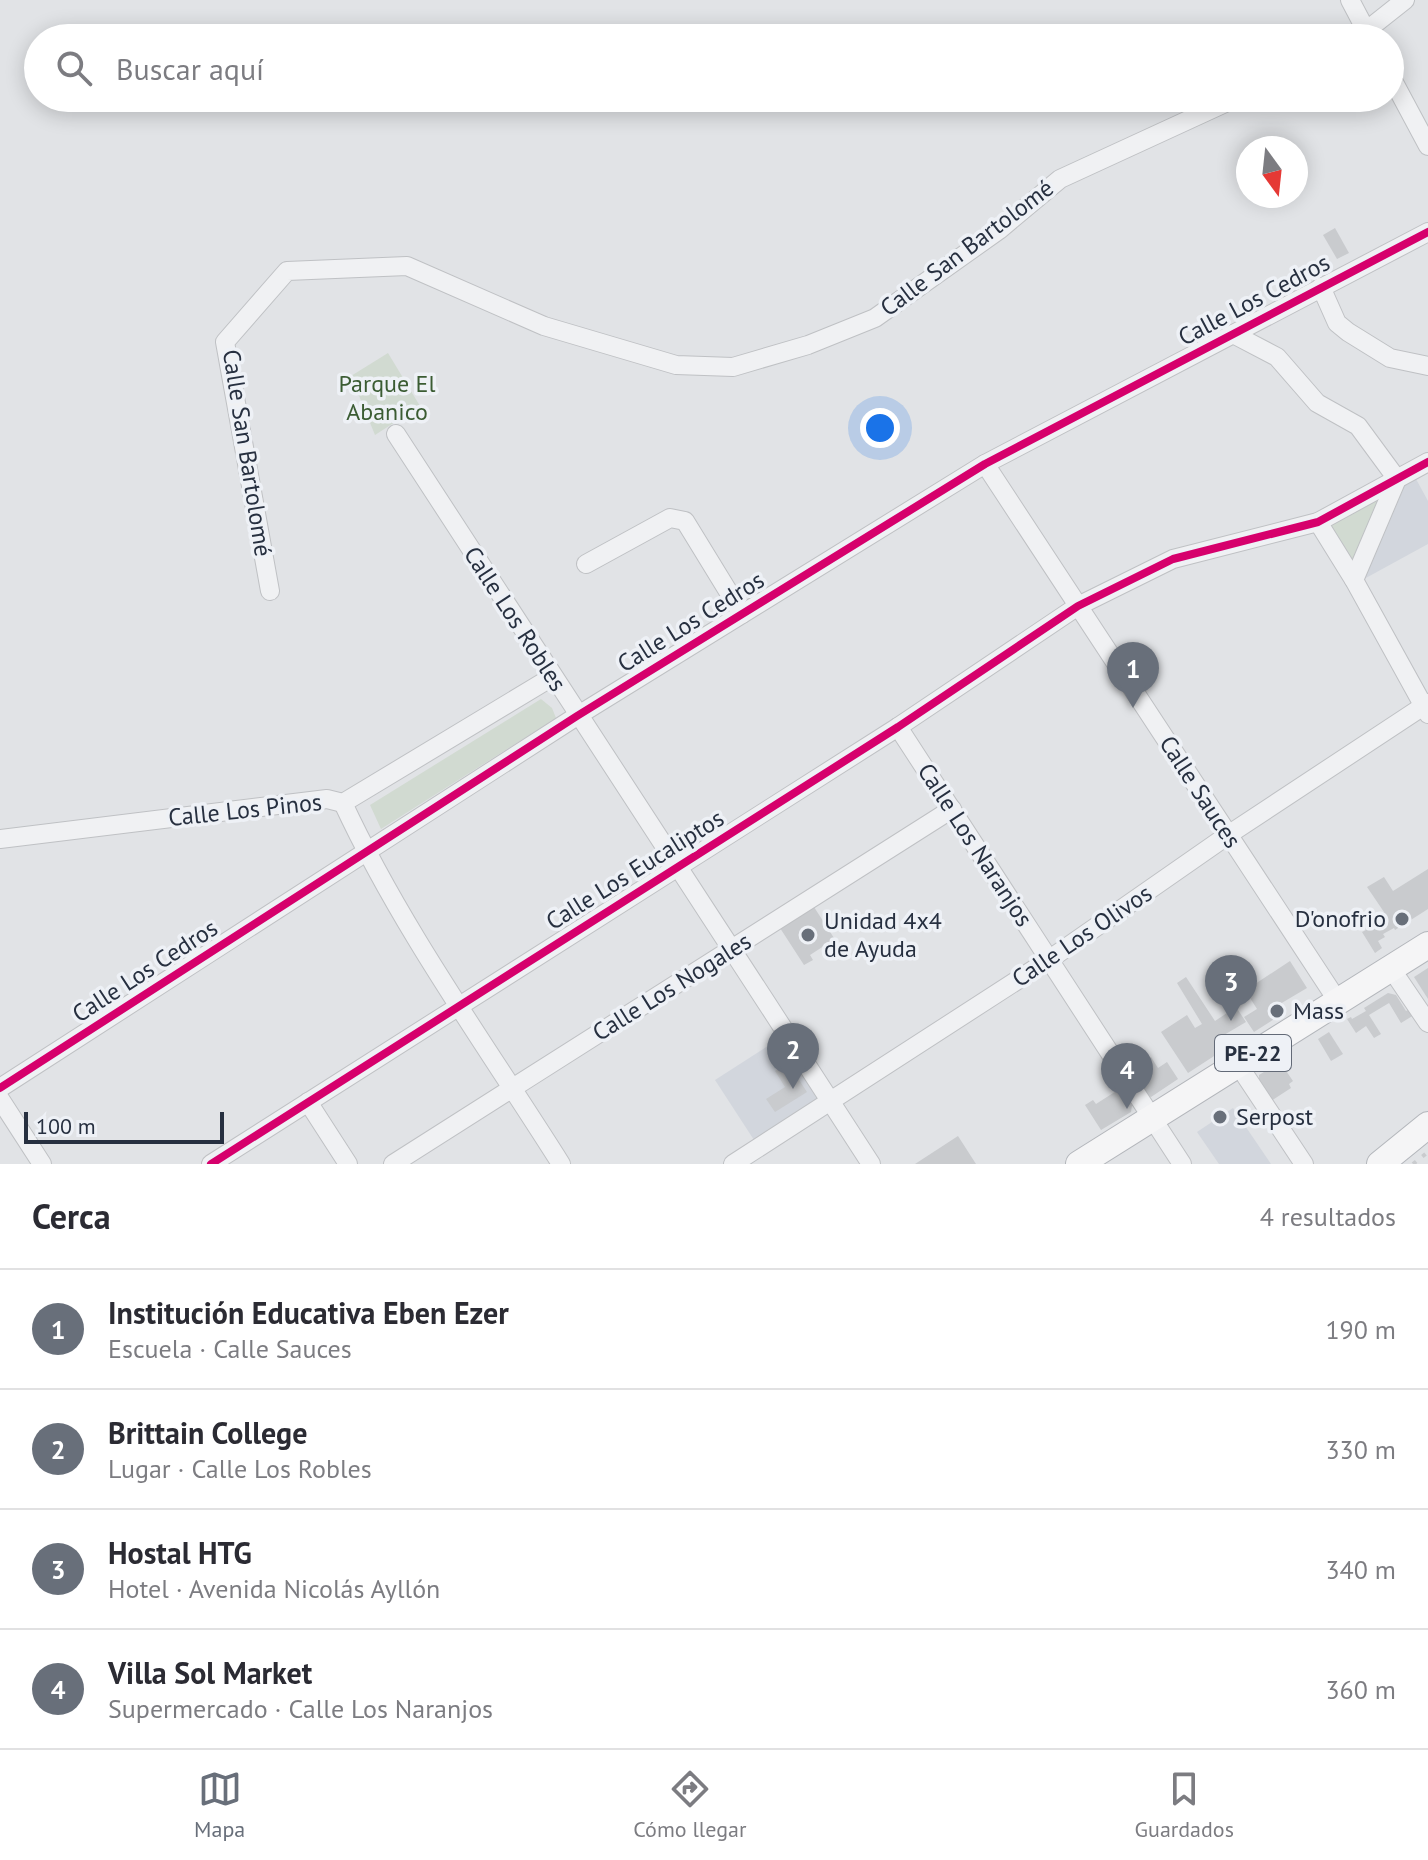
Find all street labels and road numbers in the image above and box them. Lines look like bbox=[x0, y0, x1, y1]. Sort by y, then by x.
street label: Calle San Bartolomé bbox=[874, 172, 1060, 323]
street label: Calle Los Cedros bbox=[1173, 247, 1335, 353]
street label: Calle San Bartolomé bbox=[216, 347, 279, 559]
street label: Calle Los Robles bbox=[457, 540, 574, 697]
street label: Calle Los Cedros bbox=[612, 564, 770, 679]
street label: Calle Sauces bbox=[1153, 730, 1248, 854]
street label: Calle Los Naranjos bbox=[911, 757, 1040, 932]
street label: Calle Los Pinos bbox=[167, 786, 323, 833]
street label: Calle Los Eucaliptos bbox=[540, 802, 729, 937]
street label: Calle Los Olivos bbox=[1006, 877, 1158, 994]
street label: Calle Los Cedros bbox=[66, 912, 223, 1029]
street label: Calle Los Nogales bbox=[587, 925, 757, 1048]
road number: PE-22 bbox=[1215, 1035, 1291, 1071]

